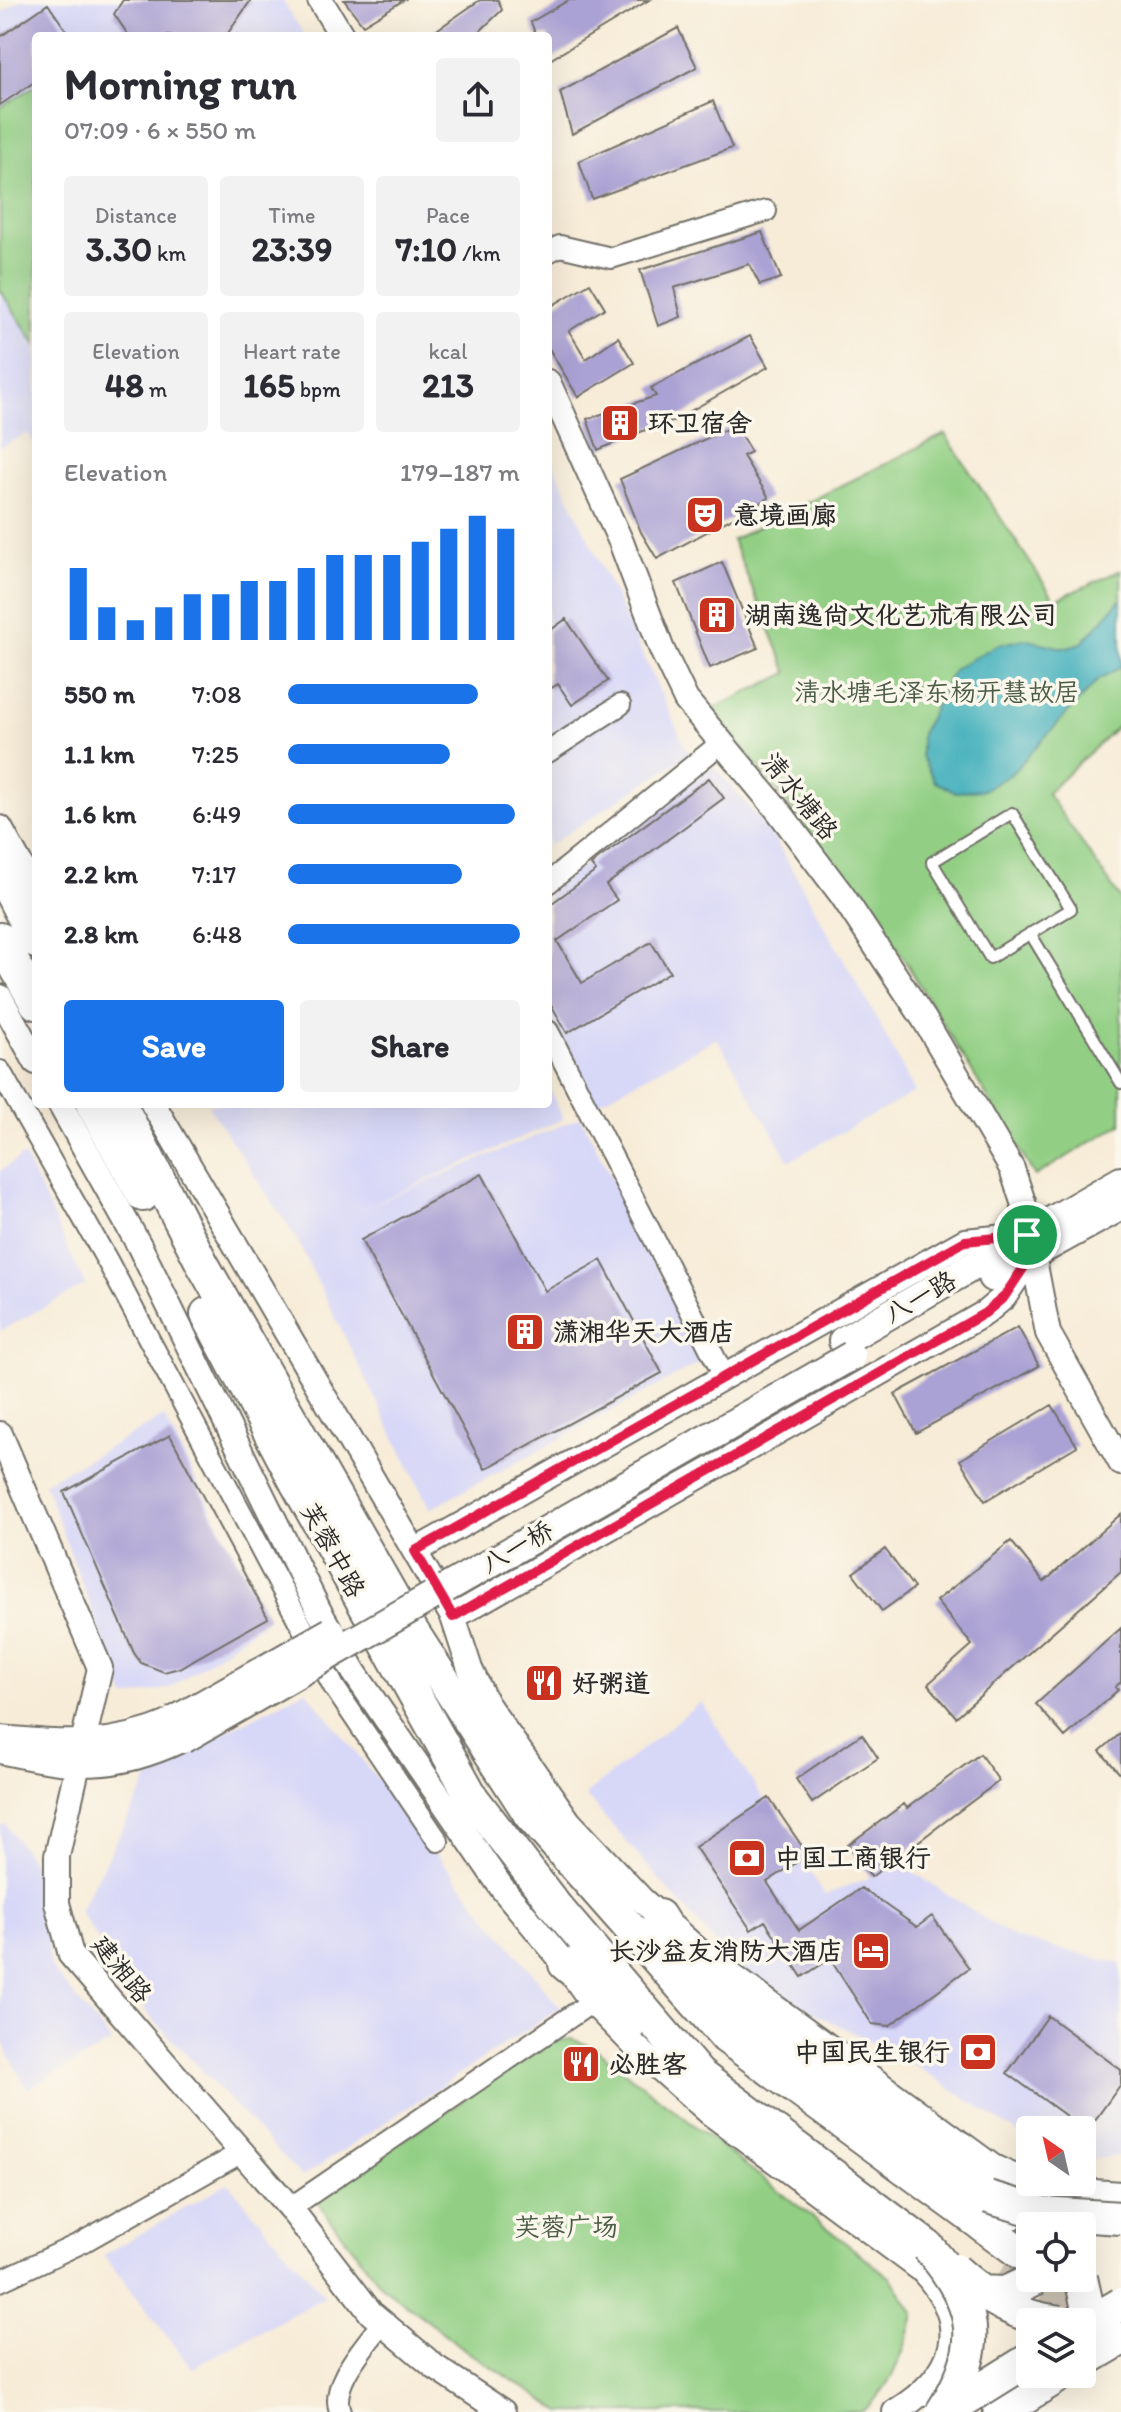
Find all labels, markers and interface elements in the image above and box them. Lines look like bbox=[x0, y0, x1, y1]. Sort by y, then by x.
text: Morning run bbox=[64, 57, 297, 110]
button: share bbox=[436, 58, 520, 142]
text: 07:09 · 6 × 550 m bbox=[64, 114, 256, 146]
text: Distance bbox=[95, 202, 177, 229]
text: Time bbox=[269, 202, 315, 229]
text: Pace bbox=[426, 202, 470, 229]
text: 3.30 bbox=[86, 229, 152, 270]
text: 23:39 bbox=[251, 229, 333, 270]
text: 7:10 bbox=[395, 229, 457, 270]
text: km bbox=[152, 240, 186, 267]
text: /km bbox=[457, 240, 501, 267]
text: Elevation bbox=[92, 338, 180, 365]
text: Heart rate bbox=[243, 338, 341, 365]
text: kcal bbox=[428, 338, 468, 365]
text: 48 bbox=[105, 365, 144, 406]
text: 165 bbox=[243, 365, 295, 406]
text: 213 bbox=[422, 365, 474, 406]
text: m bbox=[144, 376, 167, 403]
text: bpm bbox=[295, 376, 341, 403]
building icon: 环卫宿舍 bbox=[599, 402, 641, 444]
place label: 环卫宿舍 bbox=[648, 407, 752, 439]
text: Elevation bbox=[64, 456, 167, 488]
text: 179–187 m bbox=[400, 456, 520, 488]
theatre icon: 意境画廊 bbox=[684, 494, 726, 536]
place label: 意境画廊 bbox=[733, 499, 837, 531]
building icon: 湖南逸尚文化艺术有限公司 bbox=[696, 594, 738, 636]
place label: 湖南逸尚文化艺术有限公司 bbox=[745, 599, 1057, 631]
park label: 清水塘毛泽东杨开慧故居 bbox=[794, 676, 1080, 708]
text: 550 m bbox=[64, 678, 135, 710]
text: 7:08 bbox=[192, 678, 242, 710]
text: 1.1 km bbox=[64, 738, 135, 770]
text: 7:25 bbox=[192, 738, 239, 770]
street label: 清水塘路 bbox=[755, 746, 845, 846]
text: 1.6 km bbox=[64, 798, 136, 830]
text: 6:49 bbox=[192, 798, 241, 830]
text: 2.2 km bbox=[64, 858, 138, 890]
text: 7:17 bbox=[192, 858, 236, 890]
text: 2.8 km bbox=[64, 918, 139, 950]
text: 6:48 bbox=[192, 918, 242, 950]
button: Save bbox=[64, 1000, 284, 1092]
button: Share bbox=[300, 1000, 520, 1092]
pin bbox=[993, 1201, 1061, 1269]
icon: arrive bbox=[1005, 1213, 1049, 1257]
street label: 八一路 bbox=[878, 1264, 962, 1330]
building icon: 潇湘华天大酒店 bbox=[504, 1311, 546, 1353]
place label: 潇湘华天大酒店 bbox=[553, 1316, 735, 1348]
street label: 芙蓉中路 bbox=[294, 1497, 372, 1603]
street label: 八一桥 bbox=[475, 1514, 559, 1580]
restaurant icon: 好粥道 bbox=[523, 1662, 565, 1704]
place label: 好粥道 bbox=[572, 1667, 650, 1699]
bank icon: 中国工商银行 bbox=[726, 1837, 768, 1879]
place label: 中国工商银行 bbox=[775, 1842, 931, 1874]
street label: 建湘路 bbox=[85, 1929, 159, 2009]
hotel icon: 长沙益友消防大酒店 bbox=[850, 1930, 892, 1972]
place label: 长沙益友消防大酒店 bbox=[609, 1935, 843, 1967]
bank icon: 中国民生银行 bbox=[957, 2031, 999, 2073]
place label: 中国民生银行 bbox=[794, 2036, 950, 2068]
restaurant icon: 必胜客 bbox=[560, 2043, 602, 2085]
place label: 必胜客 bbox=[609, 2048, 687, 2080]
north arrow bbox=[1016, 2116, 1096, 2196]
map controls bbox=[1016, 2116, 1096, 2388]
park label: 芙蓉广场 bbox=[514, 2211, 618, 2243]
button: locate bbox=[1016, 2212, 1096, 2292]
button: layers bbox=[1016, 2308, 1096, 2388]

